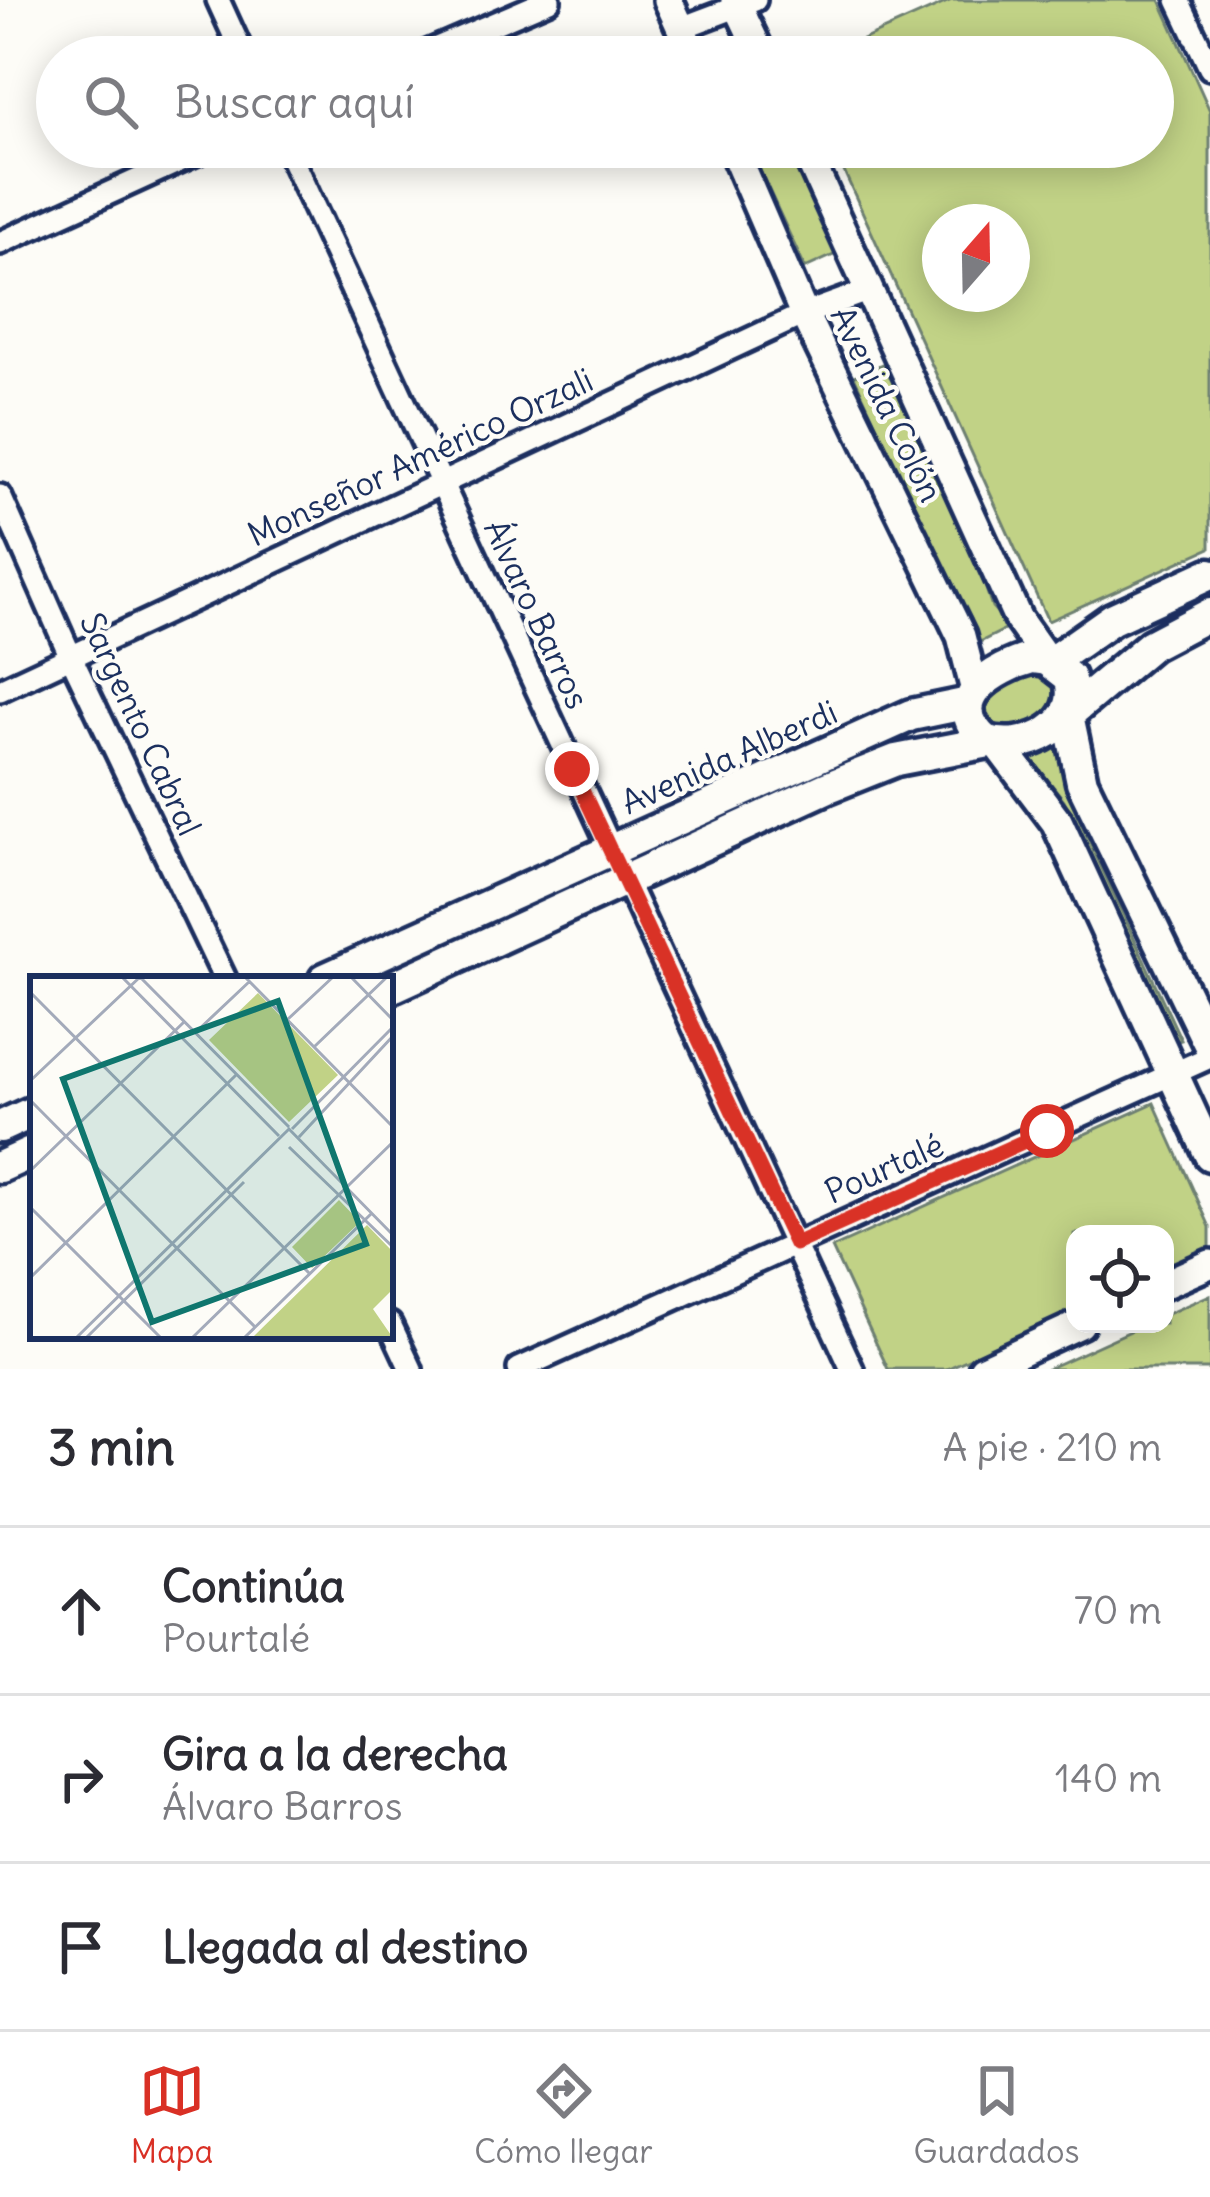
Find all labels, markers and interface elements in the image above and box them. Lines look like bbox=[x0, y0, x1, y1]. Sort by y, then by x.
search box bbox=[36, 36, 1174, 168]
icon: search bbox=[78, 69, 144, 135]
text: Buscar aquí bbox=[174, 74, 414, 130]
north arrow bbox=[922, 204, 1030, 312]
street label: Avenida Colón bbox=[822, 299, 952, 509]
street label: Monseñor Américo Orzali bbox=[241, 359, 599, 555]
street label: Álvaro Barros bbox=[475, 513, 599, 715]
street label: Sargento Cabral bbox=[71, 606, 211, 842]
street label: Avenida Alberdi bbox=[615, 691, 843, 823]
route end bbox=[545, 742, 599, 796]
inset map bbox=[30, 976, 393, 1339]
route start bbox=[1020, 1104, 1074, 1158]
street label: Pourtalé bbox=[818, 1123, 950, 1213]
map controls bbox=[1066, 1225, 1174, 1333]
button: locate bbox=[1066, 1225, 1174, 1333]
text: 3 min bbox=[48, 1415, 175, 1479]
text: A pie · 210 m bbox=[942, 1423, 1162, 1472]
text: Continúa bbox=[162, 1558, 345, 1614]
icon: ahead bbox=[48, 1578, 114, 1644]
text: 70 m bbox=[1074, 1586, 1162, 1635]
text: Pourtalé bbox=[162, 1614, 310, 1663]
text: Gira a la derecha bbox=[162, 1726, 508, 1782]
icon: right bbox=[48, 1746, 114, 1812]
text: 140 m bbox=[1055, 1754, 1162, 1803]
text: Álvaro Barros bbox=[162, 1782, 402, 1831]
icon: arrive bbox=[48, 1914, 114, 1980]
text: Llegada al destino bbox=[162, 1919, 528, 1975]
tab: Mapa bbox=[130, 2058, 213, 2172]
tab: Cómo llegar bbox=[474, 2058, 653, 2172]
tab: Guardados bbox=[914, 2058, 1080, 2172]

